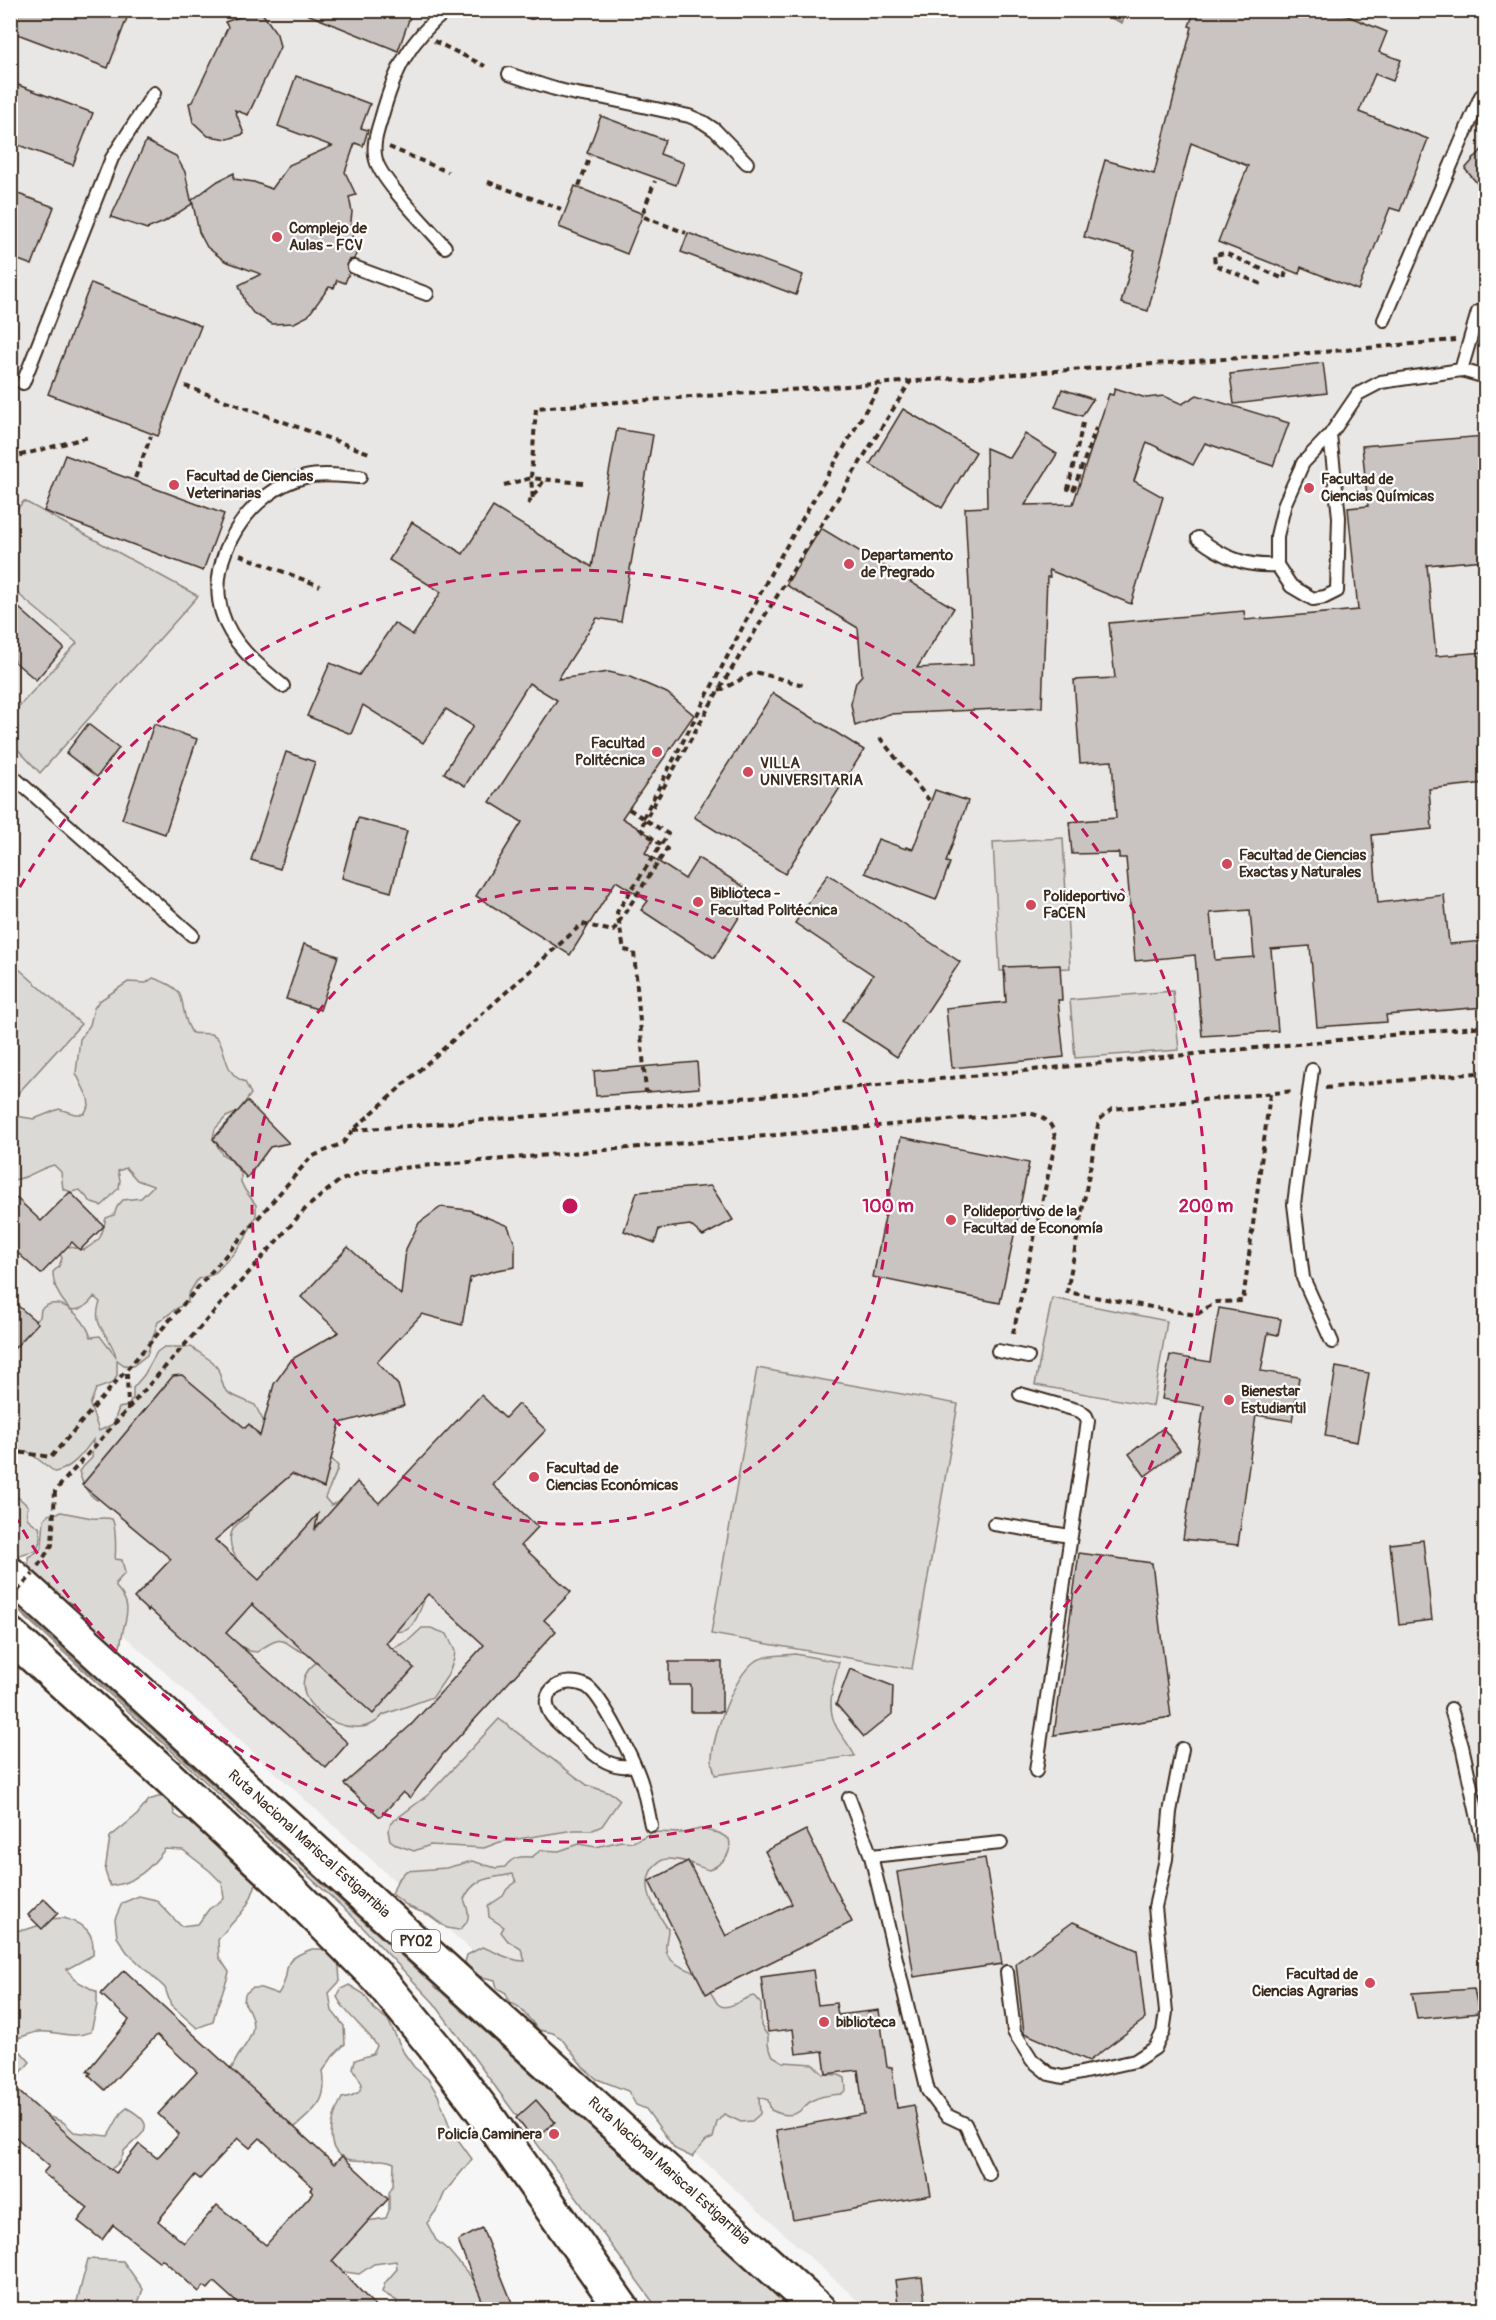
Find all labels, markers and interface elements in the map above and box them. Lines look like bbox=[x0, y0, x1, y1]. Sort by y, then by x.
place label: Complejo de Aulas - FCV bbox=[289, 219, 367, 255]
marker: Complejo de Aulas - FCV bbox=[270, 230, 284, 244]
place label: Facultad de Ciencias Veterinarias bbox=[186, 467, 313, 503]
place label: Facultad de Ciencias Químicas bbox=[1321, 470, 1434, 506]
marker: Facultad de Ciencias Veterinarias bbox=[167, 478, 181, 492]
marker: Facultad de Ciencias Químicas bbox=[1302, 481, 1316, 495]
place label: Departamento de Pregrado bbox=[861, 546, 953, 582]
marker: Departamento de Pregrado bbox=[842, 557, 856, 571]
place label: Facultad Politécnica bbox=[575, 734, 645, 770]
marker: Facultad Politécnica bbox=[650, 745, 664, 759]
place label: VILLA UNIVERSITARIA bbox=[760, 754, 863, 790]
marker: VILLA UNIVERSITARIA bbox=[741, 765, 755, 779]
place label: Facultad de Ciencias Exactas y Naturales bbox=[1239, 846, 1366, 882]
marker: Facultad de Ciencias Exactas y Naturales bbox=[1220, 857, 1234, 871]
place label: Biblioteca - Facultad Politécnica bbox=[710, 884, 837, 920]
place label: Polideportivo FaCEN bbox=[1043, 887, 1125, 923]
marker: Biblioteca - Facultad Politécnica bbox=[691, 895, 705, 909]
marker: Polideportivo FaCEN bbox=[1024, 898, 1038, 912]
text: 100 m bbox=[862, 1195, 914, 1218]
text: 200 m bbox=[1179, 1195, 1233, 1218]
centre of rings bbox=[560, 1196, 580, 1216]
place label: Polideportivo de la Facultad de Economía bbox=[963, 1202, 1103, 1238]
marker: Polideportivo de la Facultad de Economía bbox=[944, 1213, 958, 1227]
place label: Bienestar Estudiantil bbox=[1241, 1382, 1306, 1418]
marker: Bienestar Estudiantil bbox=[1222, 1393, 1236, 1407]
place label: Facultad de Ciencias Económicas bbox=[546, 1459, 678, 1495]
marker: Facultad de Ciencias Económicas bbox=[527, 1470, 541, 1484]
street label: Ruta Nacional Mariscal Estigarribia bbox=[224, 1766, 394, 1922]
road number: PY02 bbox=[392, 1930, 440, 1952]
place label: Facultad de Ciencias Agrarias bbox=[1252, 1965, 1359, 2001]
marker: Facultad de Ciencias Agrarias bbox=[1363, 1976, 1377, 1990]
place label: biblioteca bbox=[836, 2013, 896, 2032]
marker: biblioteca bbox=[817, 2015, 831, 2029]
street label: Ruta Nacional Mariscal Estigarribia bbox=[584, 2093, 754, 2249]
place label: Policía Caminera bbox=[437, 2125, 542, 2144]
marker: Policía Caminera bbox=[547, 2127, 561, 2141]

